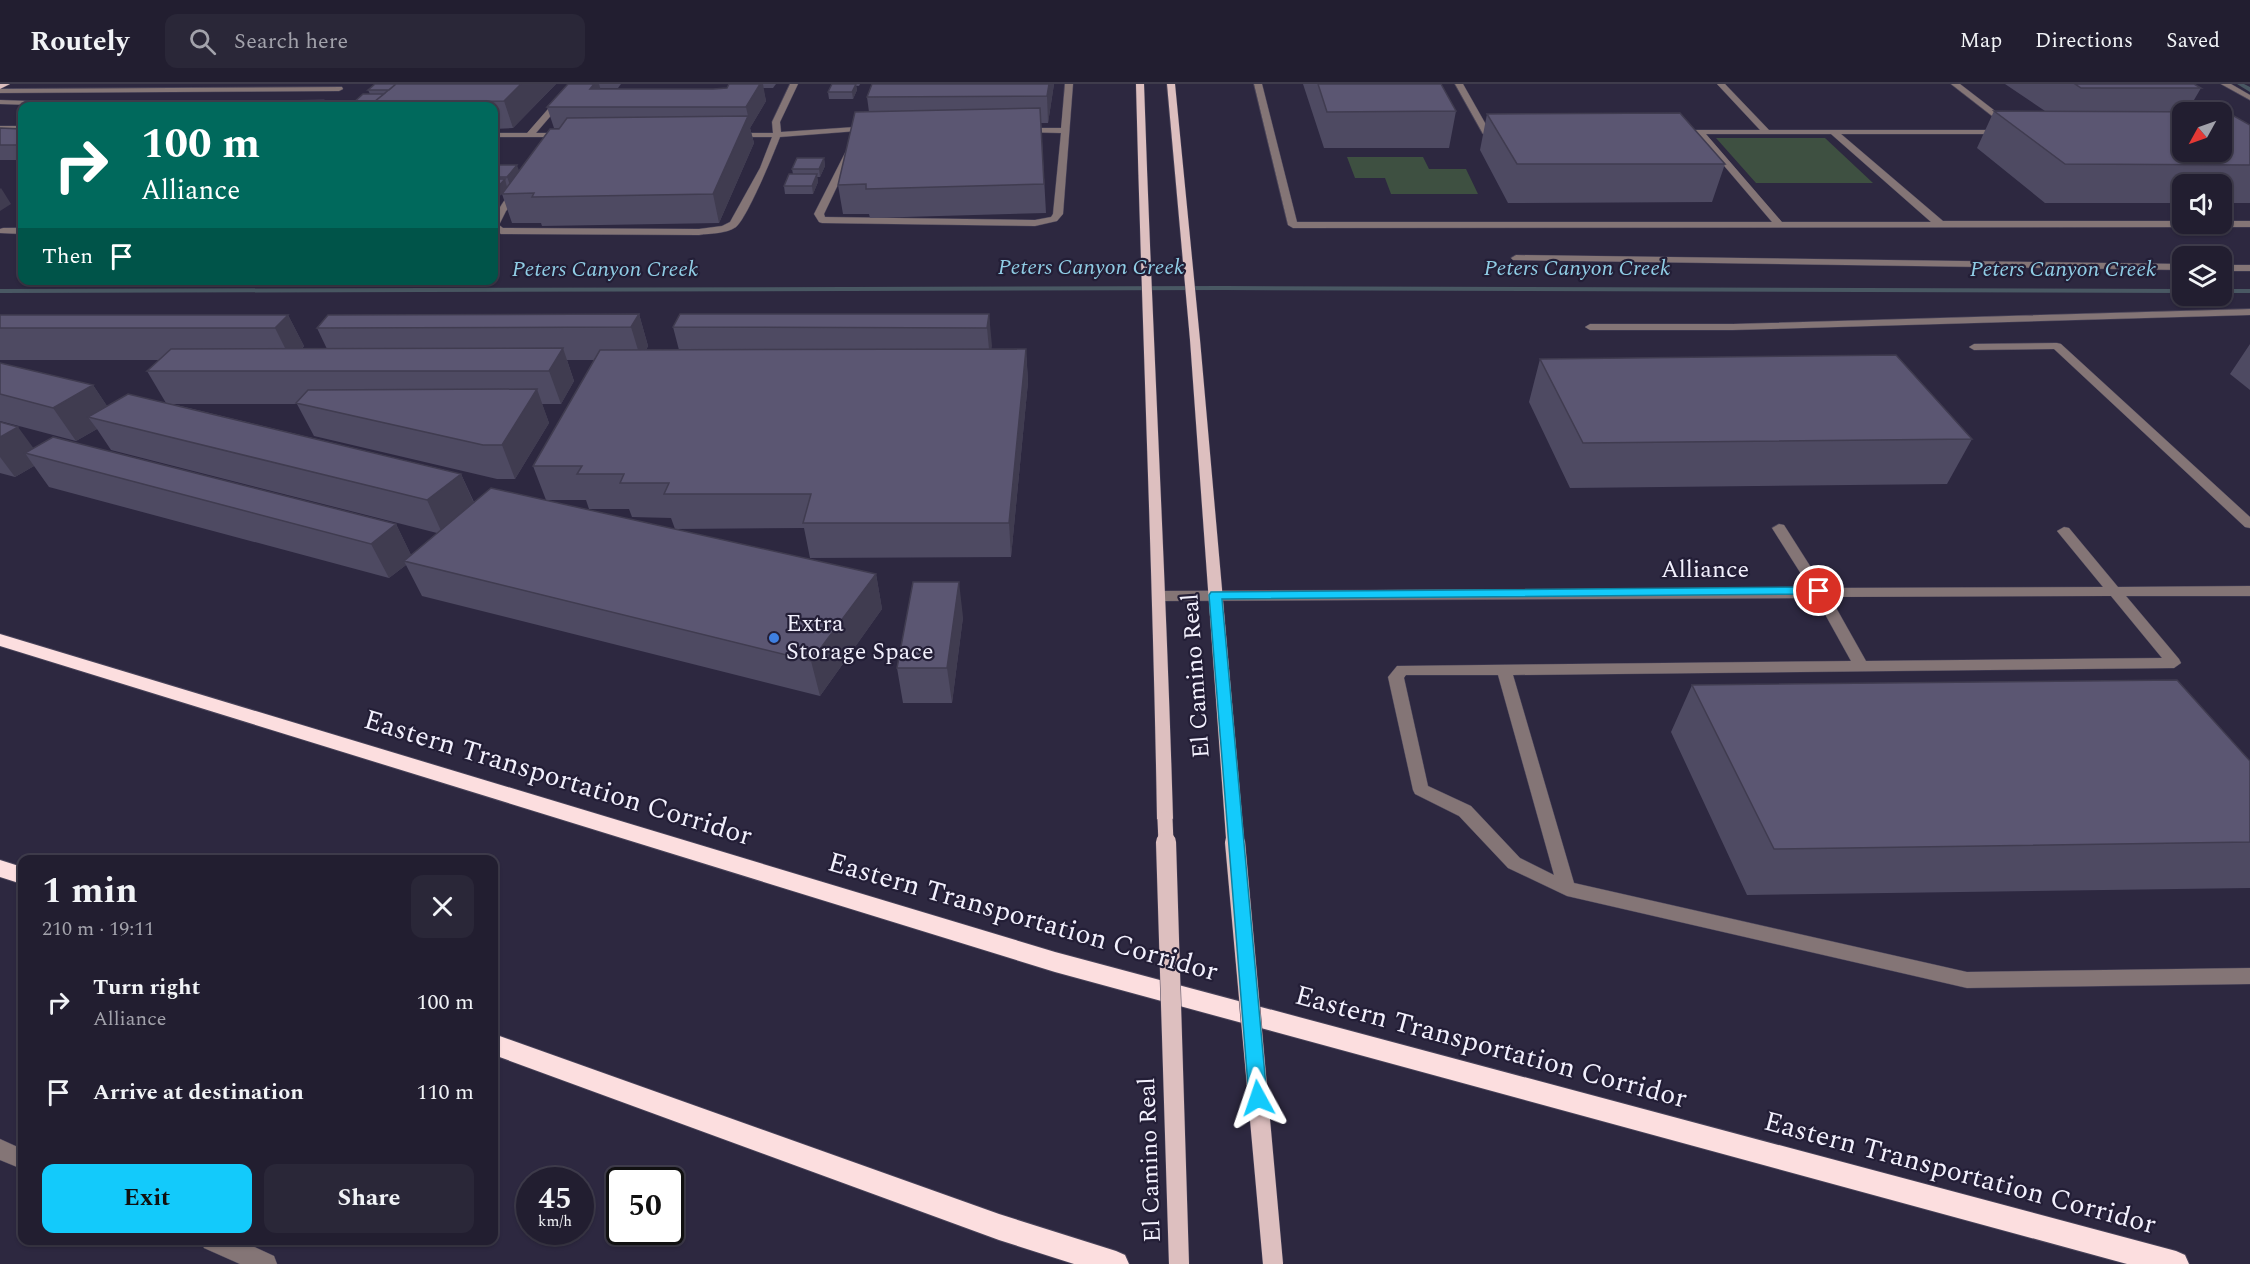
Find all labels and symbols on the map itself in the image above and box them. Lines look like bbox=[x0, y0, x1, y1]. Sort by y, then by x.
north arrow bbox=[2172, 102, 2232, 162]
water label: Peters Canyon Creek bbox=[998, 251, 1184, 284]
water label: Peters Canyon Creek bbox=[1484, 252, 1670, 285]
water label: Peters Canyon Creek bbox=[512, 253, 698, 286]
water label: Peters Canyon Creek bbox=[1970, 253, 2156, 286]
street label: Alliance bbox=[1661, 552, 1749, 588]
pin bbox=[1793, 565, 1844, 616]
street label: El Camino Real bbox=[1172, 592, 1220, 760]
place label: Extra Storage Space bbox=[786, 606, 934, 670]
marker: Extra Storage Space bbox=[767, 631, 781, 645]
street label: Eastern Transportation Corridor bbox=[358, 698, 758, 858]
street label: Eastern Transportation Corridor bbox=[823, 841, 1223, 993]
street label: Eastern Transportation Corridor bbox=[1290, 974, 1692, 1120]
position arrow bbox=[1226, 1066, 1290, 1130]
street label: El Camino Real bbox=[1129, 1077, 1171, 1243]
street label: Eastern Transportation Corridor bbox=[1759, 1100, 2161, 1246]
speed limit sign: 50 bbox=[606, 1167, 684, 1245]

